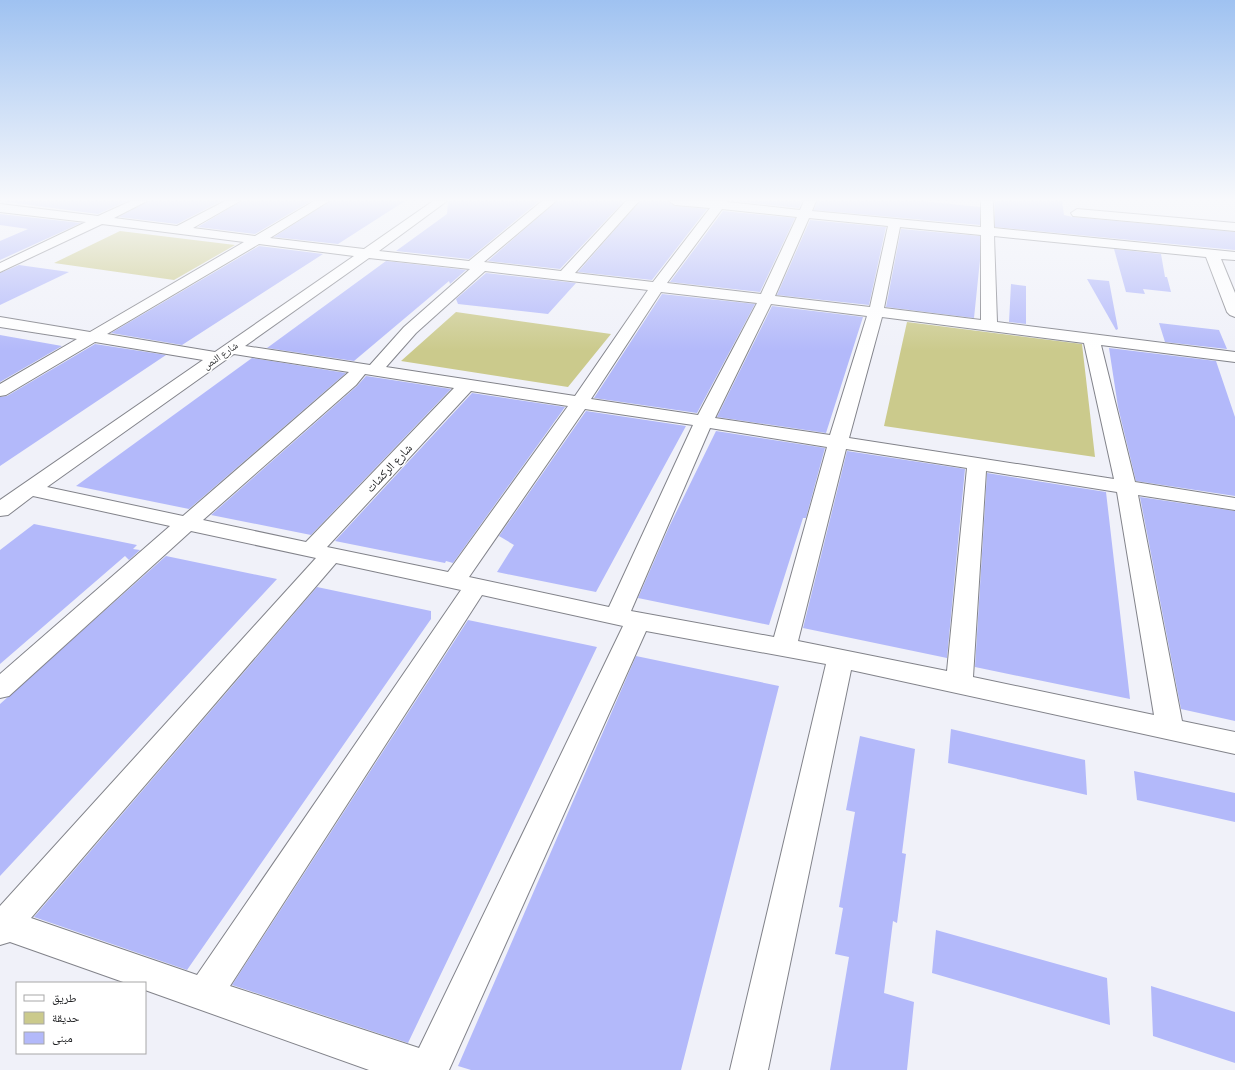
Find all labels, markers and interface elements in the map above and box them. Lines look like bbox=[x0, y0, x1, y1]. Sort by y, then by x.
street label: شارع النص bbox=[201, 339, 241, 373]
street label: شارع الركشات bbox=[363, 441, 416, 496]
legend bbox=[16, 982, 146, 1054]
text: طريق bbox=[52, 991, 77, 1007]
text: حديقة bbox=[52, 1011, 80, 1027]
text: مبنى bbox=[52, 1031, 73, 1047]

